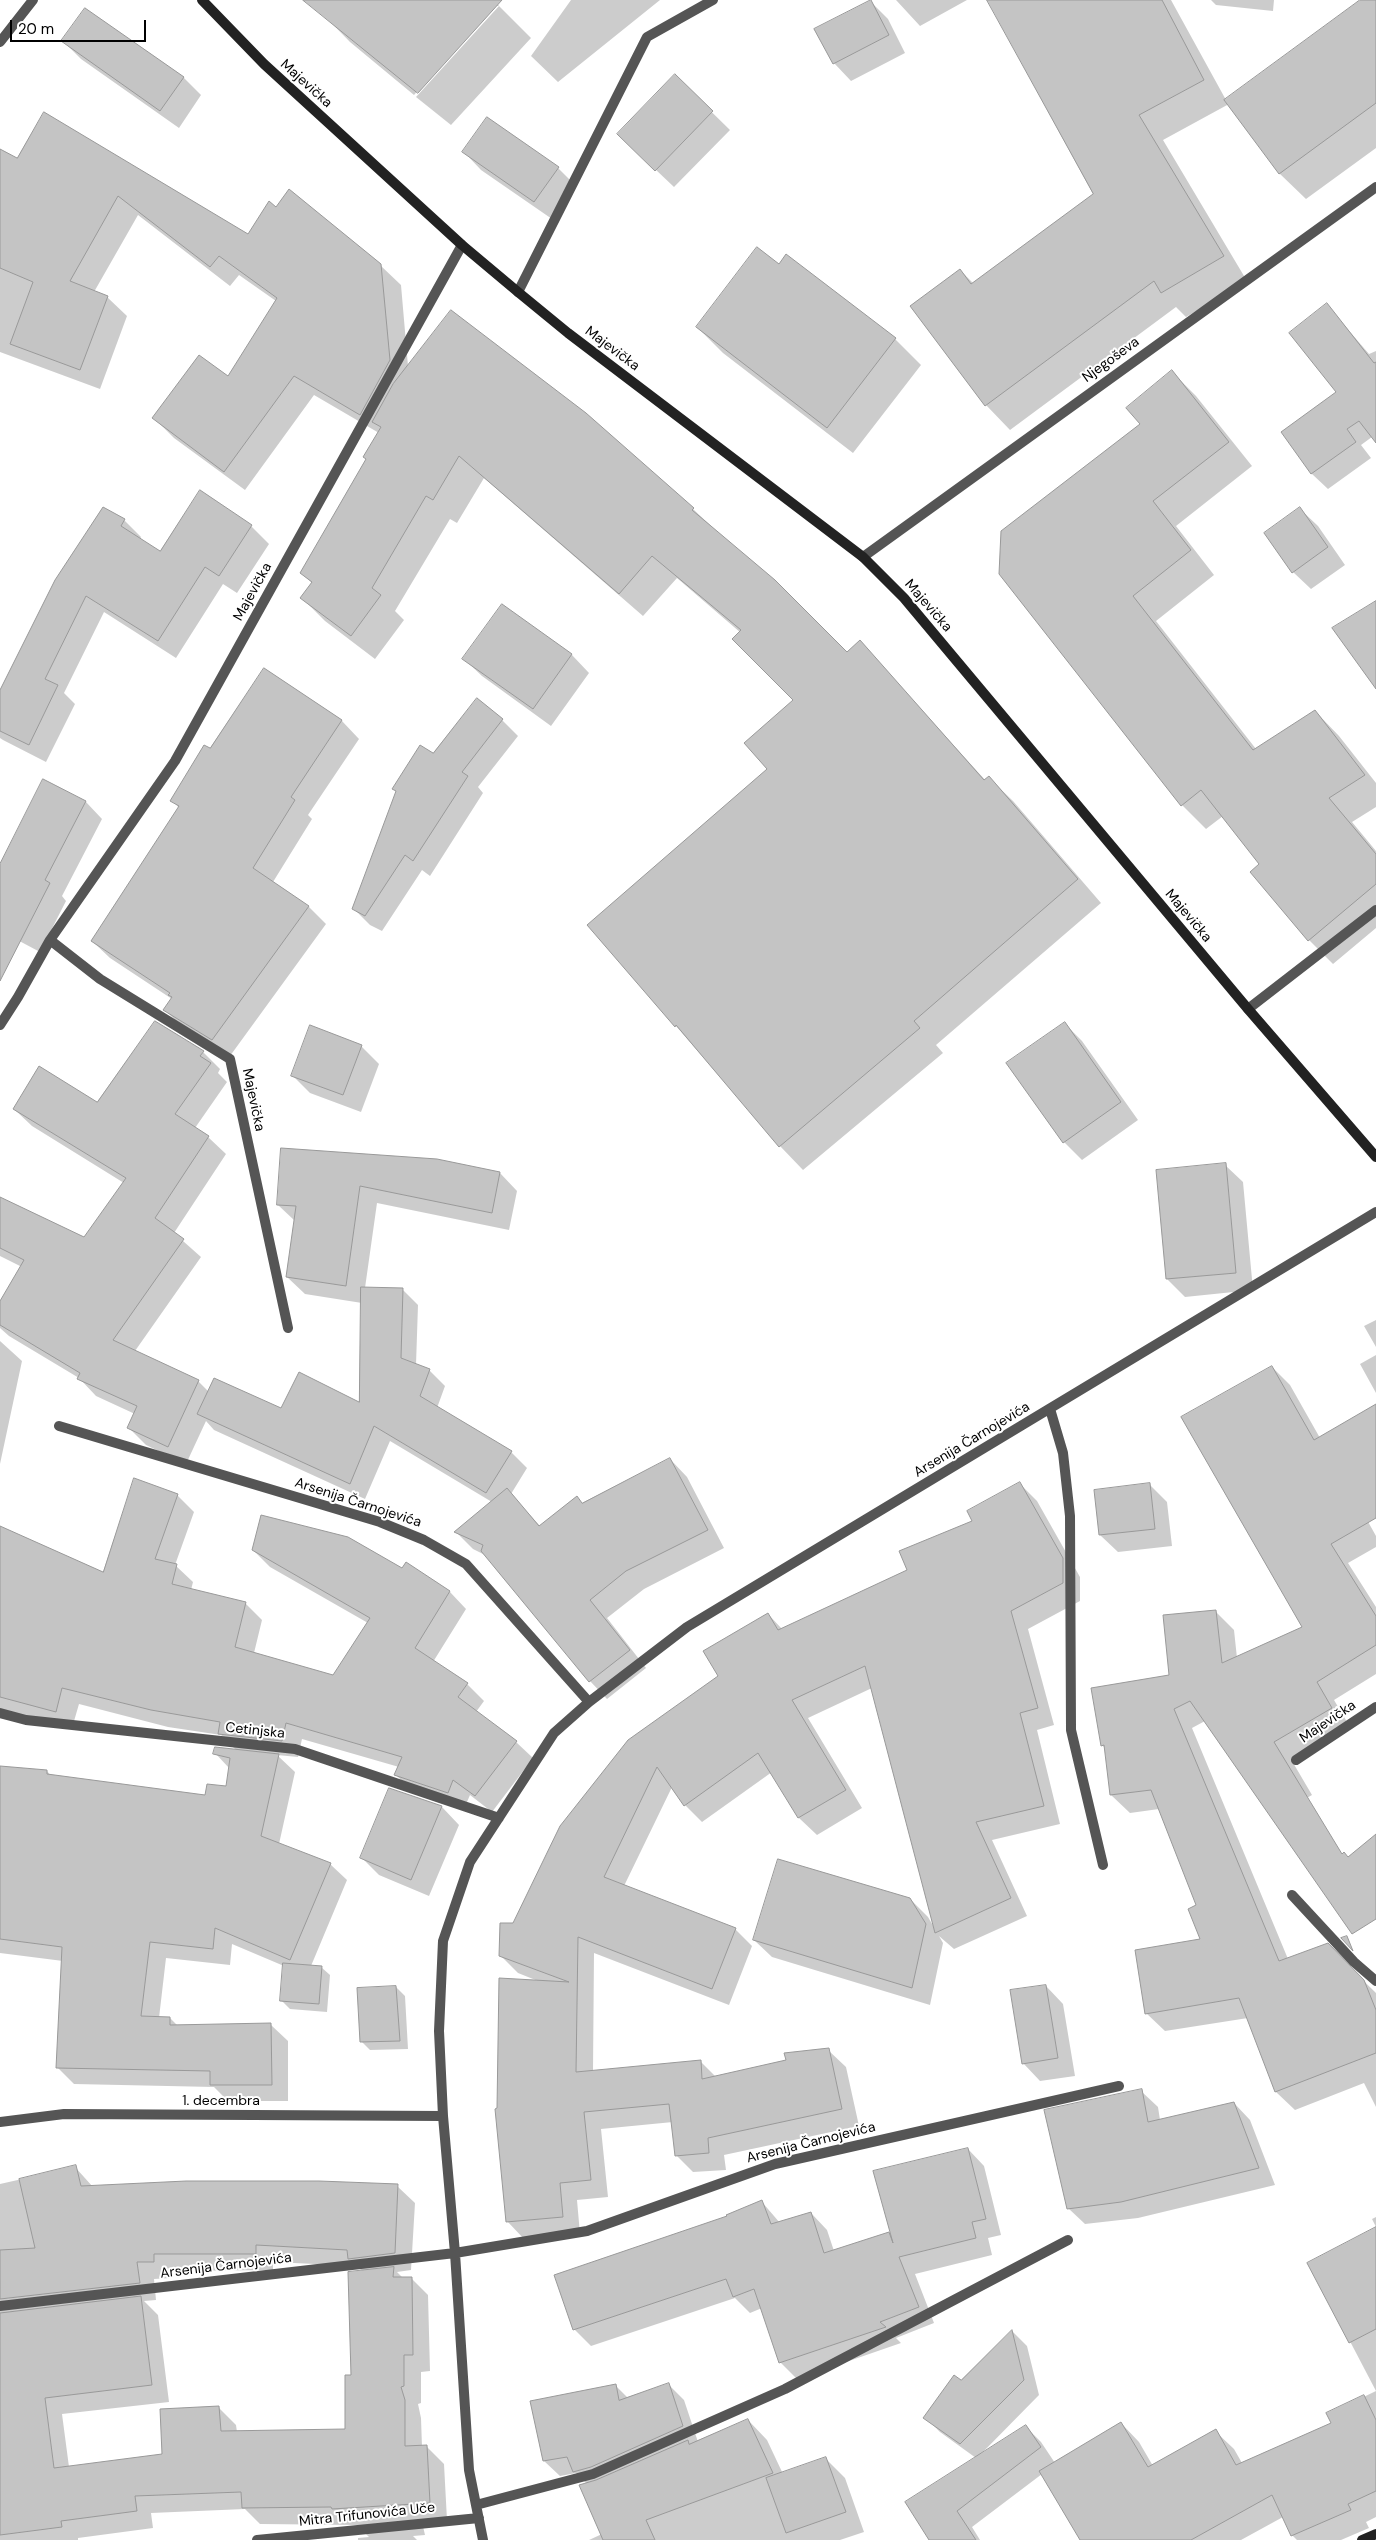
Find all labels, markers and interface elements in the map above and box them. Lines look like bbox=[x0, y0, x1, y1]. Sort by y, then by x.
scale bar bbox=[12, 10, 149, 42]
text: 20 m bbox=[18, 19, 54, 39]
street label: Majevička bbox=[277, 56, 335, 112]
street label: Majevička bbox=[581, 323, 643, 375]
street label: Njegoševa bbox=[1079, 334, 1143, 386]
street label: Majevička bbox=[230, 560, 276, 624]
street label: Majevička bbox=[901, 576, 955, 636]
street label: Majevička bbox=[1161, 886, 1215, 946]
street label: Majevička bbox=[238, 1067, 268, 1133]
street label: Arsenija Čarnojevića bbox=[911, 1399, 1033, 1481]
street label: Arsenija Čarnojevića bbox=[293, 1475, 423, 1531]
street label: Majevička bbox=[1297, 1697, 1359, 1747]
street label: Cetinjska bbox=[224, 1720, 286, 1742]
street label: 1. decembra bbox=[182, 2093, 260, 2109]
street label: Arsenija Čarnojevića bbox=[745, 2119, 877, 2167]
street label: Arsenija Čarnojevića bbox=[159, 2250, 293, 2282]
street label: Mitra Trifunovića Uče bbox=[298, 2500, 436, 2530]

